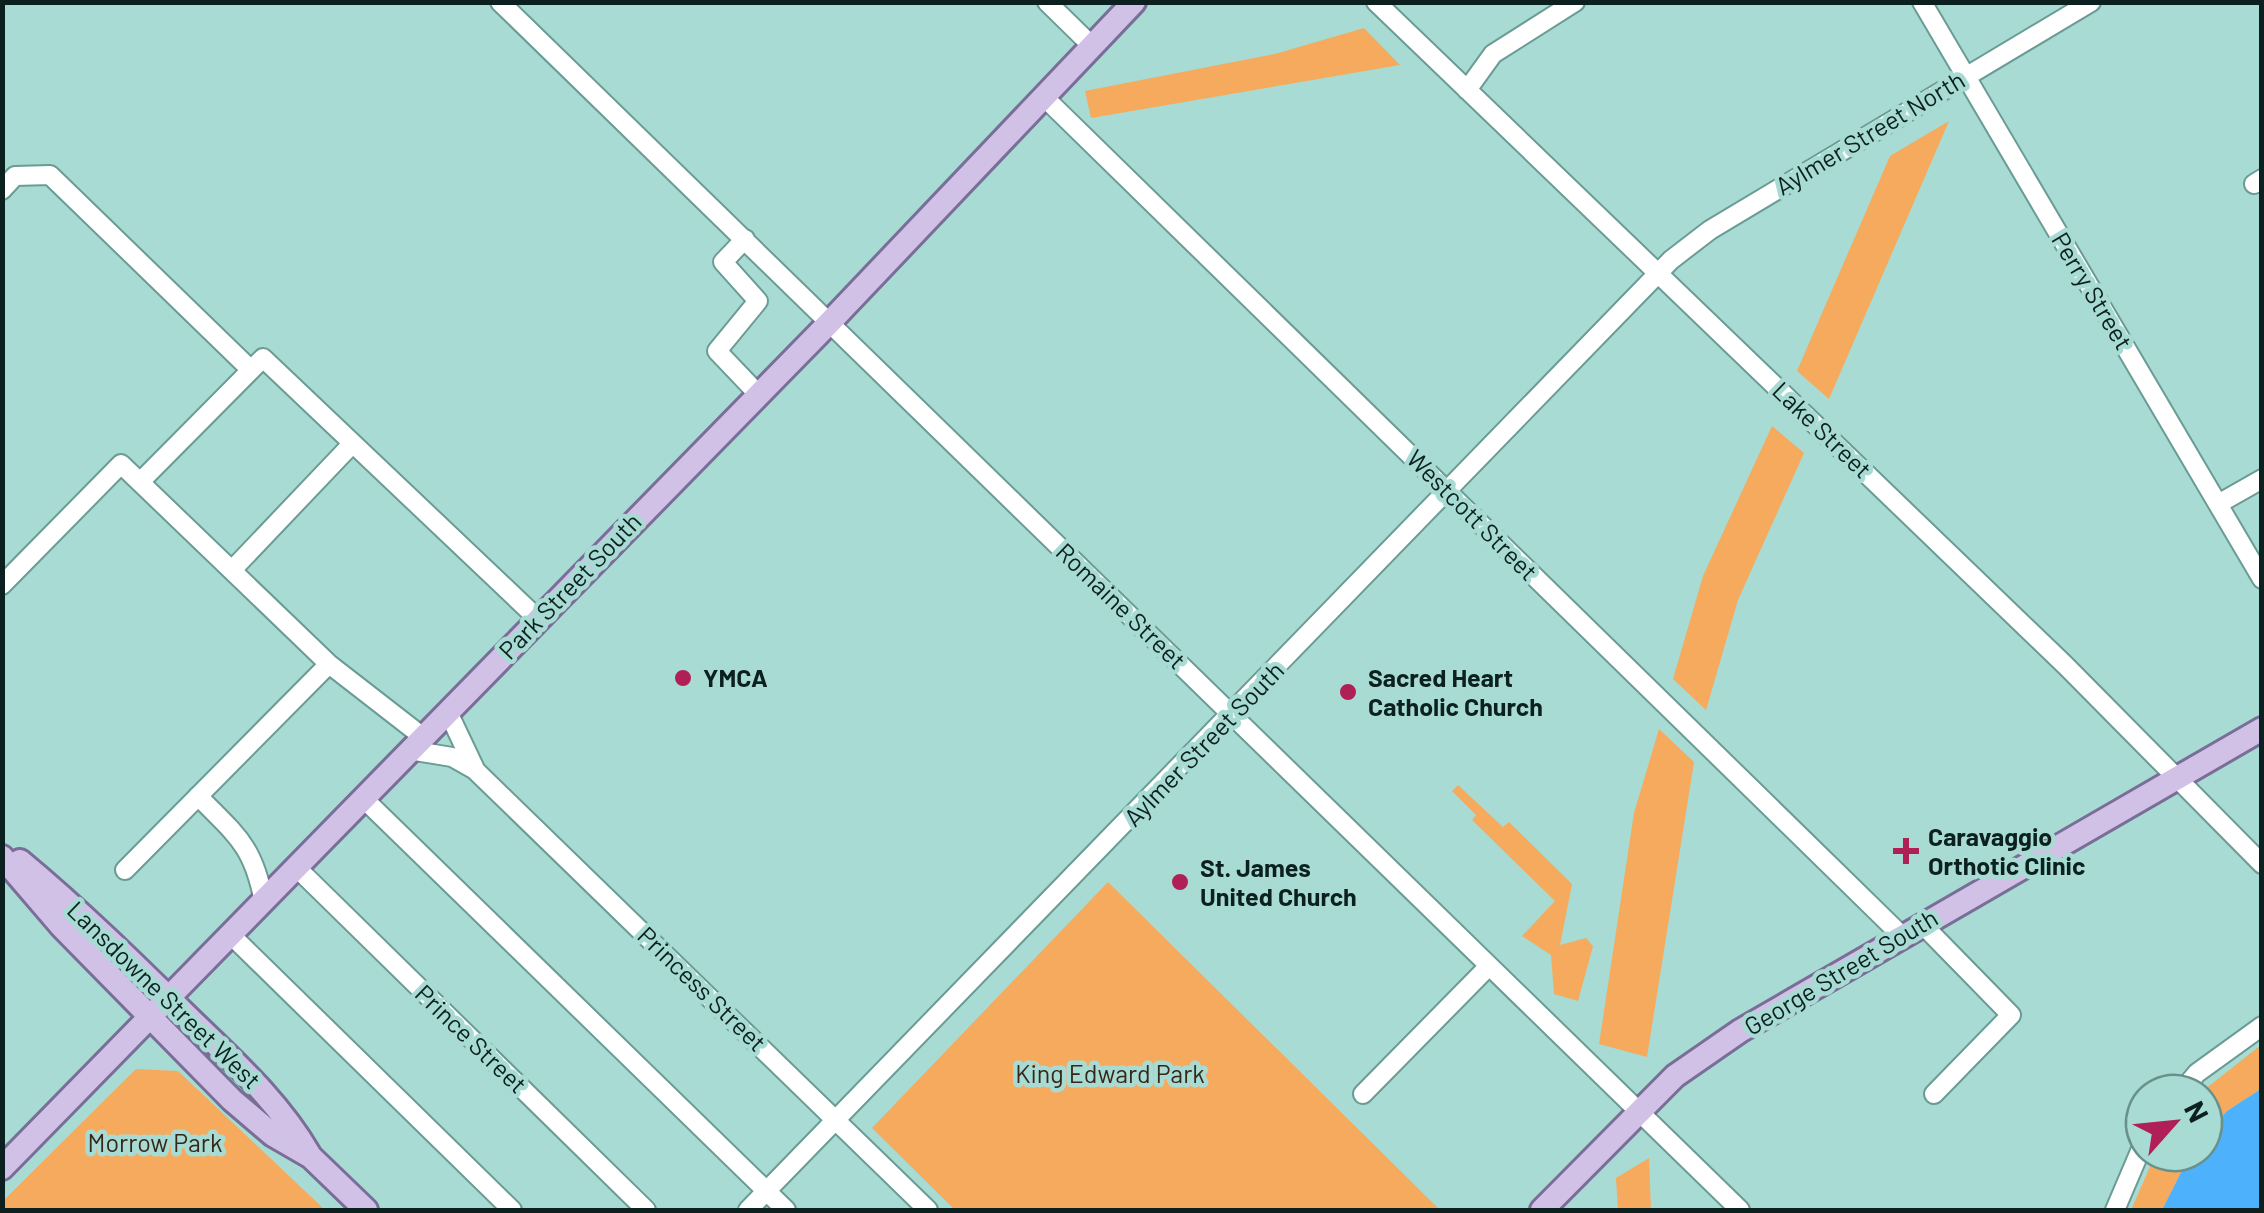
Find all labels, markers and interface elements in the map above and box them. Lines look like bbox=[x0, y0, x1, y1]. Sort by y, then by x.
street label: Aylmer Street North bbox=[1769, 64, 1970, 200]
street label: Perry Street bbox=[2046, 226, 2140, 355]
street label: Lake Street bbox=[1767, 375, 1878, 484]
street label: Westcott Street bbox=[1401, 443, 1544, 586]
street label: Park Street South bbox=[492, 506, 647, 665]
street label: Romaine Street bbox=[1051, 536, 1193, 675]
street label: Aylmer Street South bbox=[1117, 655, 1289, 832]
place label: YMCA bbox=[703, 662, 768, 692]
place label: Sacred Heart Catholic Church bbox=[1368, 662, 1543, 721]
marker: YMCA bbox=[672, 667, 694, 689]
marker: Sacred Heart Catholic Church bbox=[1337, 681, 1359, 703]
place label: Caravaggio Orthotic Clinic bbox=[1928, 821, 2085, 880]
marker: Caravaggio Orthotic Clinic bbox=[1893, 838, 1919, 864]
place label: St. James United Church bbox=[1200, 852, 1357, 911]
marker: St. James United Church bbox=[1169, 871, 1191, 893]
street label: Lansdowne Street West bbox=[62, 894, 268, 1094]
street label: George Street South bbox=[1738, 902, 1943, 1041]
street label: Princess Street bbox=[632, 920, 773, 1057]
street label: Prince Street bbox=[410, 978, 534, 1099]
park label: King Edward Park bbox=[1015, 1058, 1205, 1088]
north arrow bbox=[2124, 1073, 2224, 1173]
text: N bbox=[2178, 1095, 2217, 1127]
park label: Morrow Park bbox=[88, 1127, 222, 1157]

